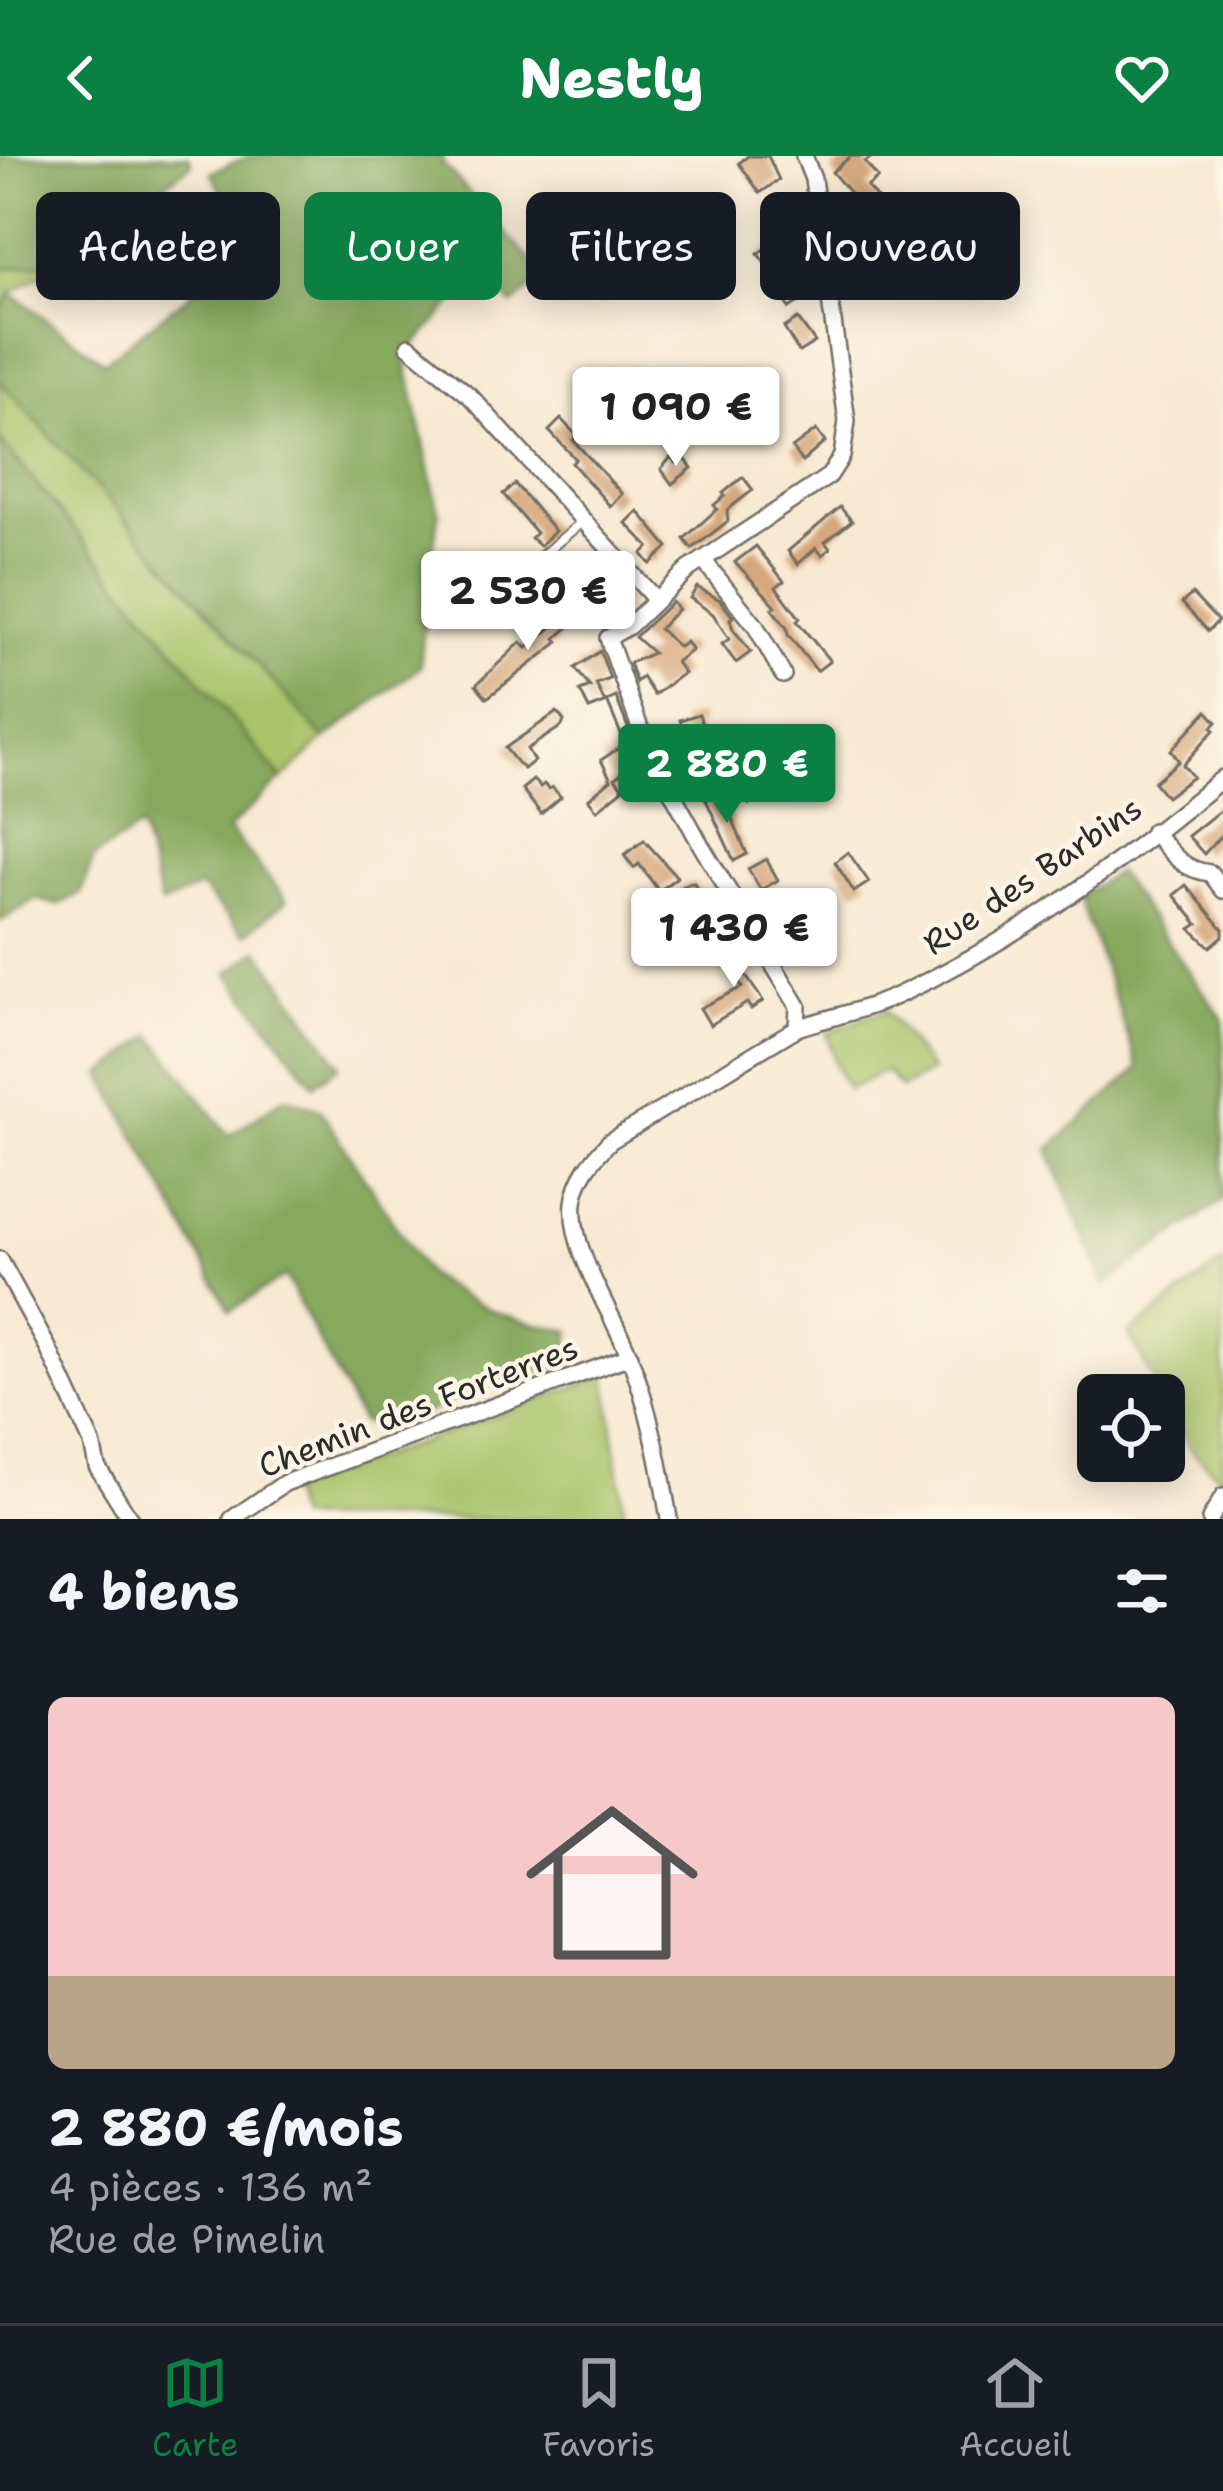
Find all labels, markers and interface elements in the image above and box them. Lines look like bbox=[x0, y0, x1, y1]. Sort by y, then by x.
text: Nestly bbox=[519, 42, 704, 114]
icon: back bbox=[48, 45, 114, 111]
icon: heart bbox=[1109, 45, 1175, 111]
chip: Acheter bbox=[36, 192, 280, 300]
chip: Louer bbox=[304, 192, 502, 300]
chip: Filtres bbox=[526, 192, 736, 300]
chip: Nouveau bbox=[760, 192, 1020, 300]
pin: 1 090 € bbox=[565, 367, 787, 469]
text: 1 090 € bbox=[599, 380, 753, 432]
pin: 2 530 € bbox=[417, 551, 639, 653]
text: 2 530 € bbox=[448, 564, 608, 616]
pin: 2 880 € bbox=[616, 724, 838, 826]
text: 2 880 € bbox=[645, 737, 809, 789]
street label: Rue des Barbins bbox=[914, 785, 1151, 965]
pin: 1 430 € bbox=[623, 888, 845, 990]
text: 1 430 € bbox=[658, 901, 810, 953]
street label: Chemin des Forterres bbox=[252, 1325, 584, 1488]
map controls bbox=[1077, 1374, 1185, 1482]
button: locate bbox=[1077, 1374, 1185, 1482]
text: 4 biens bbox=[48, 1557, 240, 1625]
icon: filters bbox=[1109, 1558, 1175, 1624]
icon: home bbox=[504, 1775, 720, 1991]
text: 2 880 €/mois bbox=[48, 2093, 404, 2161]
text: 4 pièces · 136 m² bbox=[48, 2161, 373, 2213]
text: Rue de Pimelin bbox=[48, 2213, 325, 2265]
tab: Carte bbox=[152, 2350, 239, 2467]
tab: Favoris bbox=[543, 2350, 655, 2467]
tab: Accueil bbox=[959, 2350, 1071, 2467]

